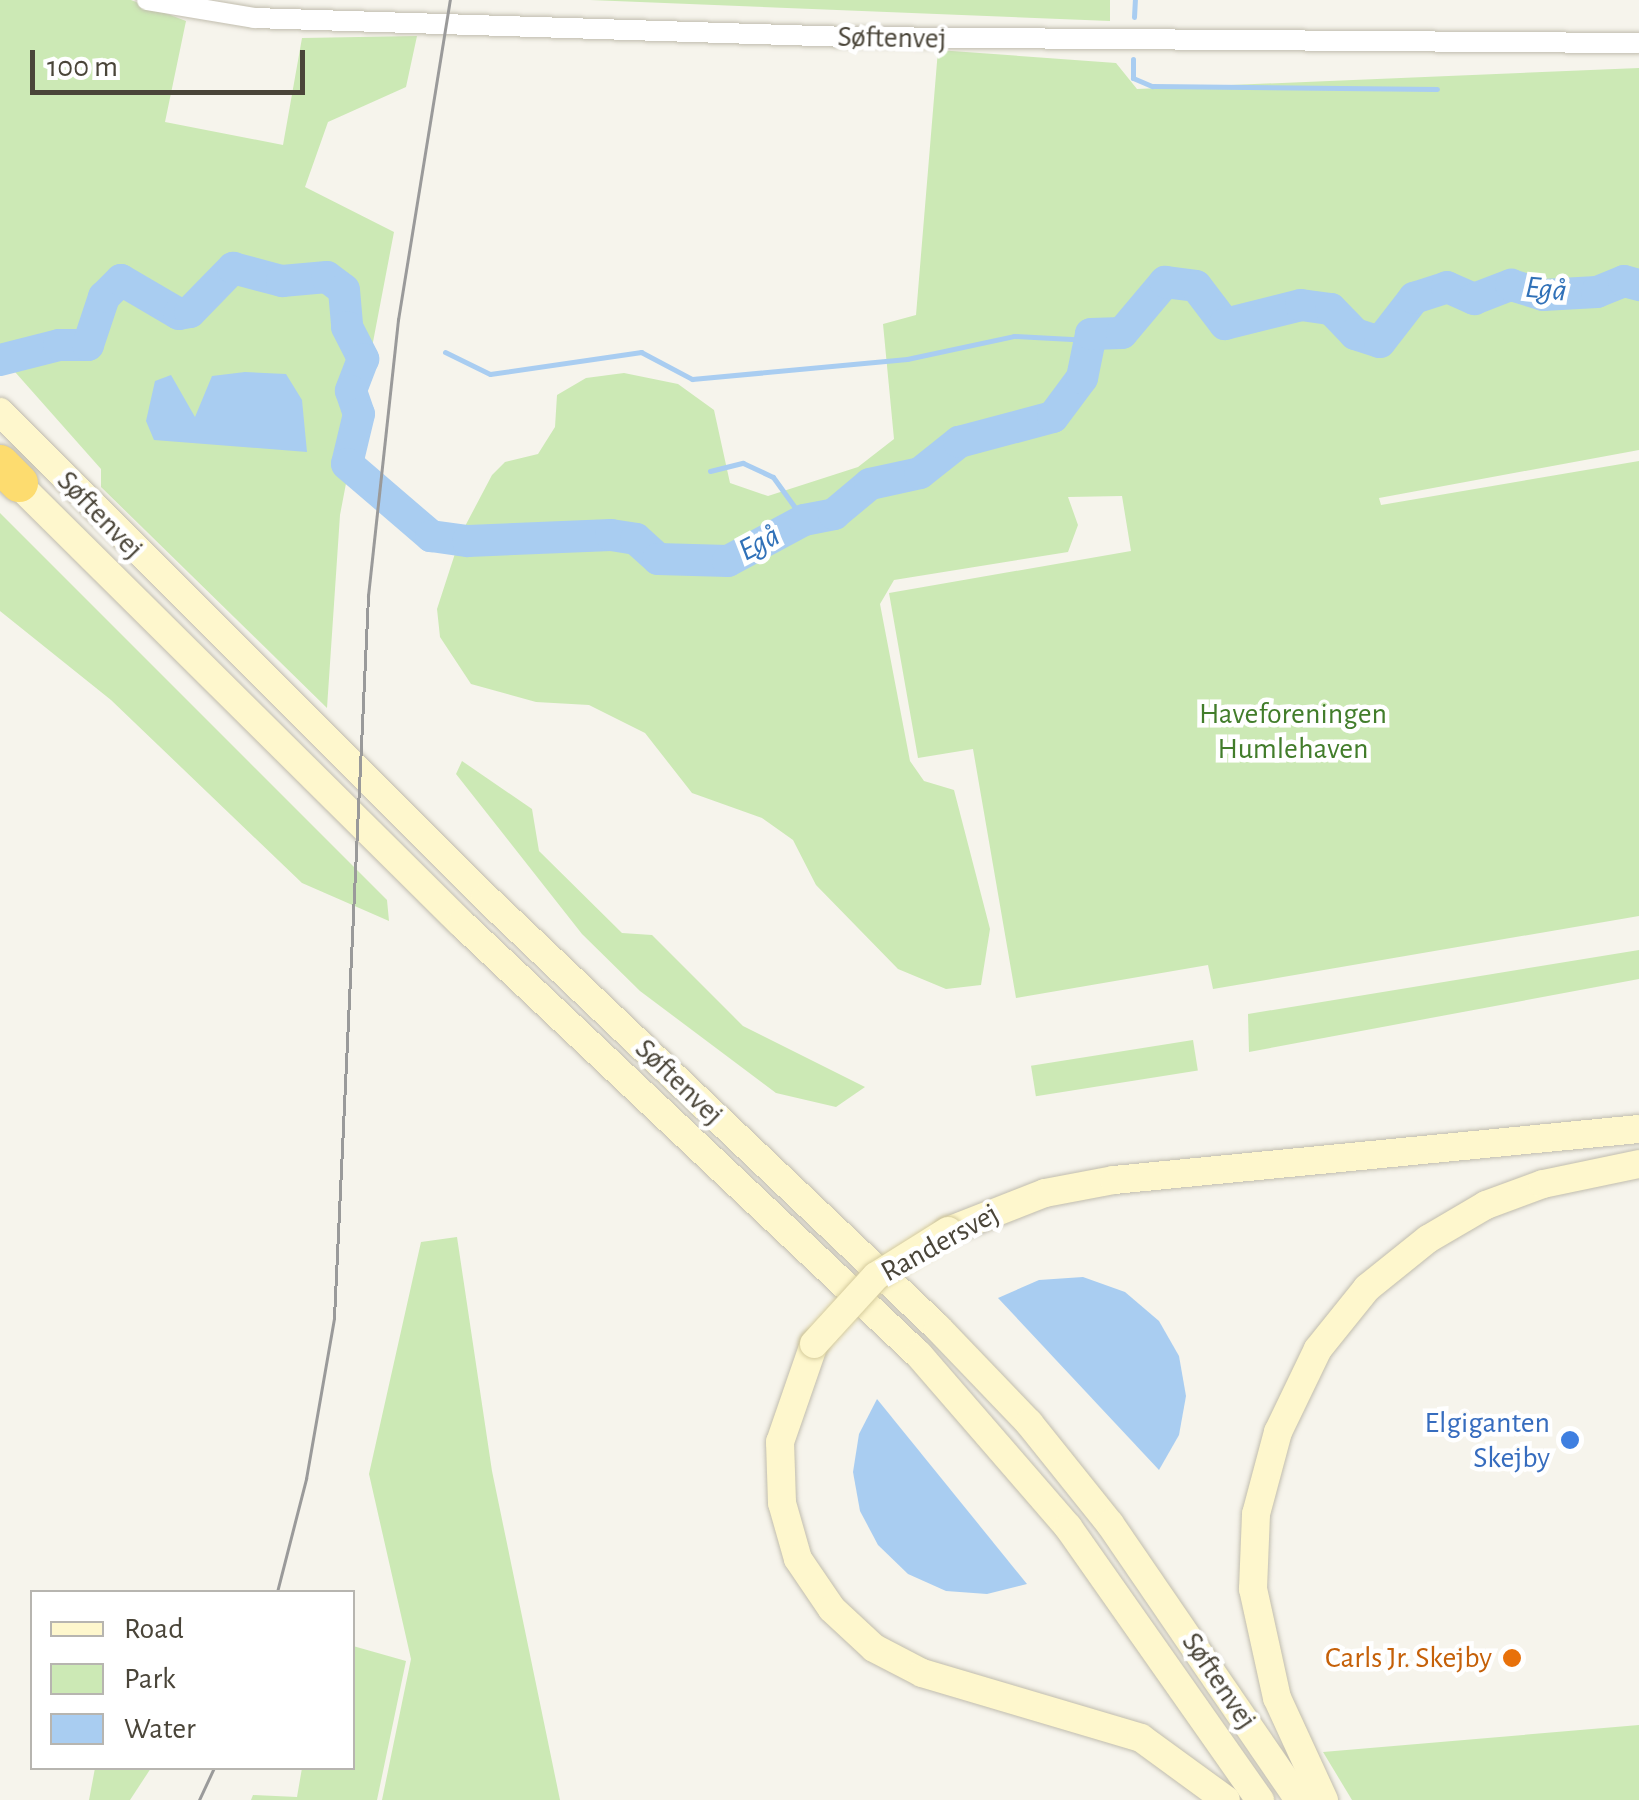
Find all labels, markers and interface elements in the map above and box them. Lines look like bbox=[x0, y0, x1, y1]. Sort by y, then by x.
street label: Søftenvej bbox=[837, 19, 947, 57]
scale bar bbox=[35, 30, 310, 92]
text: 100 m bbox=[47, 52, 118, 82]
water label: Egå bbox=[1523, 268, 1569, 310]
street label: Søftenvej bbox=[49, 463, 151, 567]
water label: Egå bbox=[732, 516, 786, 570]
park label: Haveforeningen Humlehaven bbox=[1199, 696, 1387, 766]
street label: Søftenvej bbox=[627, 1031, 731, 1133]
street label: Randersvej bbox=[875, 1196, 1005, 1290]
place label: Elgiganten Skejby bbox=[1425, 1405, 1550, 1476]
marker: Elgiganten Skejby bbox=[1559, 1429, 1581, 1451]
legend bbox=[30, 1590, 355, 1770]
text: Road bbox=[124, 1614, 184, 1644]
street label: Søftenvej bbox=[1174, 1626, 1264, 1736]
place label: Carls Jr. Skejby bbox=[1325, 1640, 1492, 1676]
marker: Carls Jr. Skejby bbox=[1501, 1647, 1523, 1669]
text: Park bbox=[124, 1664, 176, 1694]
text: Water bbox=[124, 1714, 196, 1744]

